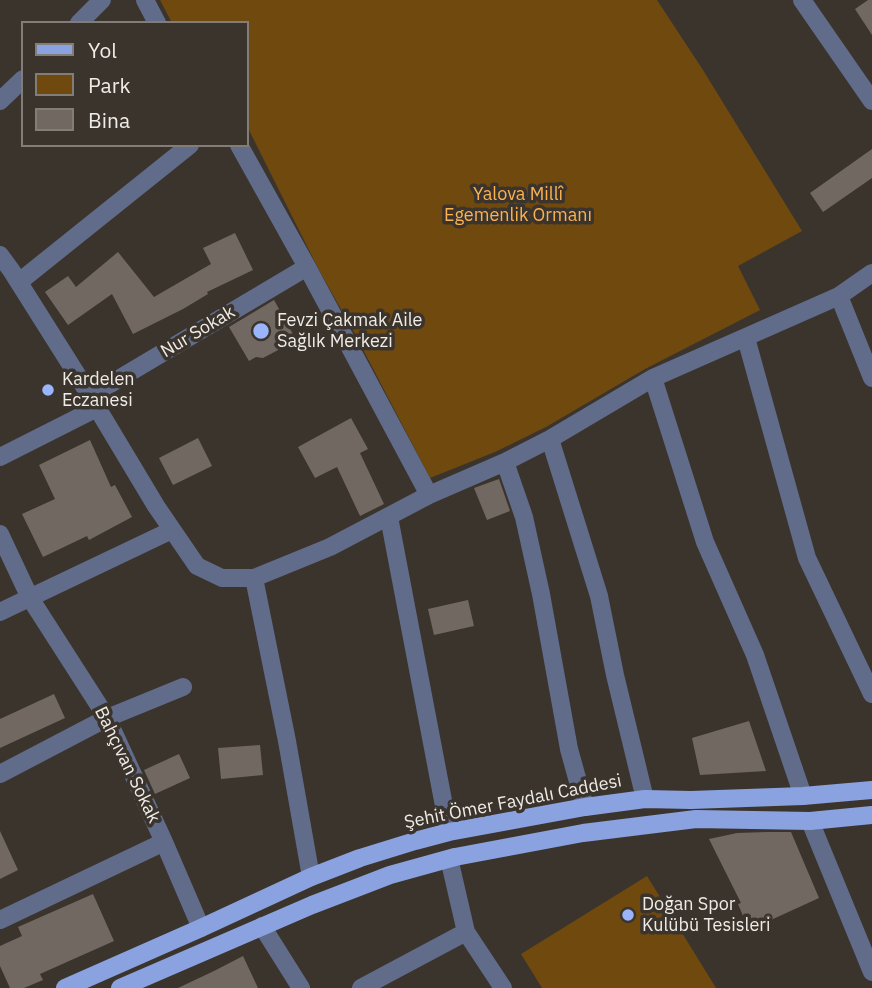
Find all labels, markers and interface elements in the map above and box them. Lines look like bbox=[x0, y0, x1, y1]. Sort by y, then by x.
legend bbox=[21, 21, 248, 147]
text: Yol bbox=[88, 36, 117, 64]
text: Park bbox=[88, 71, 131, 99]
text: Bina bbox=[88, 106, 130, 134]
park label: Yalova Millî Egemenlik Ormanı bbox=[444, 184, 592, 227]
street label: Nur Sokak bbox=[157, 301, 239, 363]
place label: Fevzi Çakmak Aile Sağlık Merkezi bbox=[277, 310, 422, 352]
marker: Fevzi Çakmak Aile Sağlık Merkezi bbox=[251, 321, 271, 341]
place label: Kardelen Eczanesi bbox=[62, 369, 135, 412]
marker: Kardelen Eczanesi bbox=[40, 382, 56, 398]
street label: Bahçıvan Sokak bbox=[89, 703, 165, 827]
street label: Şehit Ömer Faydalı Caddesi bbox=[402, 770, 624, 834]
place label: Doğan Spor Kulübü Tesisleri bbox=[642, 894, 770, 936]
marker: Doğan Spor Kulübü Tesisleri bbox=[620, 907, 636, 923]

